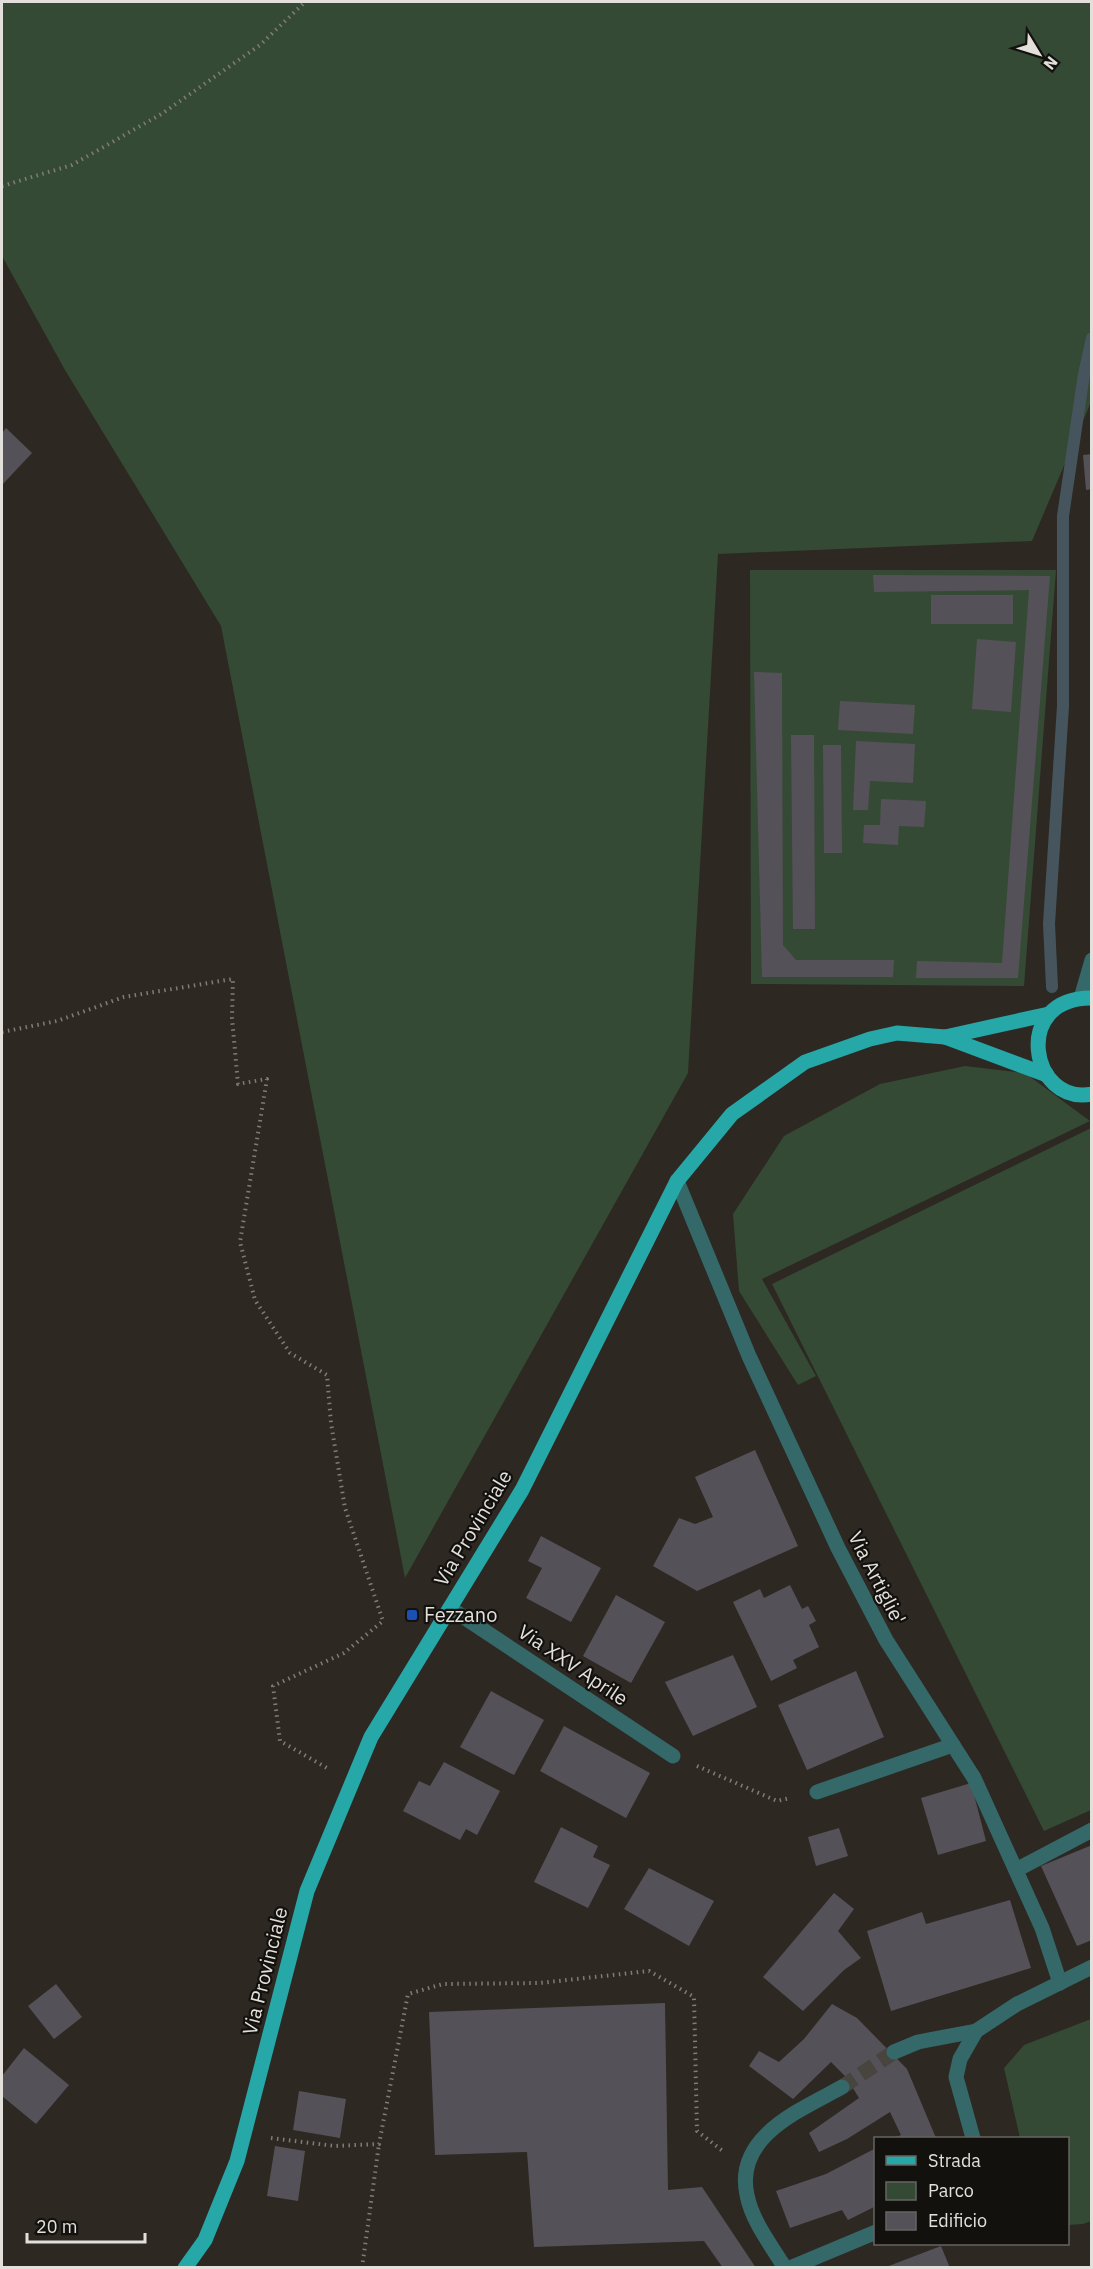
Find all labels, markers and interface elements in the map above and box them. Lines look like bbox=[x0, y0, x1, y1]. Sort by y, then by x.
north arrow bbox=[1009, 24, 1069, 84]
text: N bbox=[1039, 53, 1062, 74]
street label: Via Provinciale bbox=[427, 1465, 518, 1591]
street label: Via Artiglie' bbox=[842, 1527, 912, 1629]
place label: Fezzano bbox=[424, 1601, 497, 1628]
marker: Fezzano bbox=[405, 1608, 419, 1622]
street label: Via XXV Aprile bbox=[513, 1618, 634, 1711]
street label: Via Provinciale bbox=[236, 1904, 293, 2038]
legend bbox=[874, 2137, 1069, 2245]
text: Strada bbox=[928, 2149, 981, 2172]
text: Parco bbox=[928, 2179, 974, 2202]
scale bar bbox=[27, 2206, 146, 2244]
text: Edificio bbox=[928, 2209, 987, 2232]
text: 20 m bbox=[36, 2215, 78, 2238]

